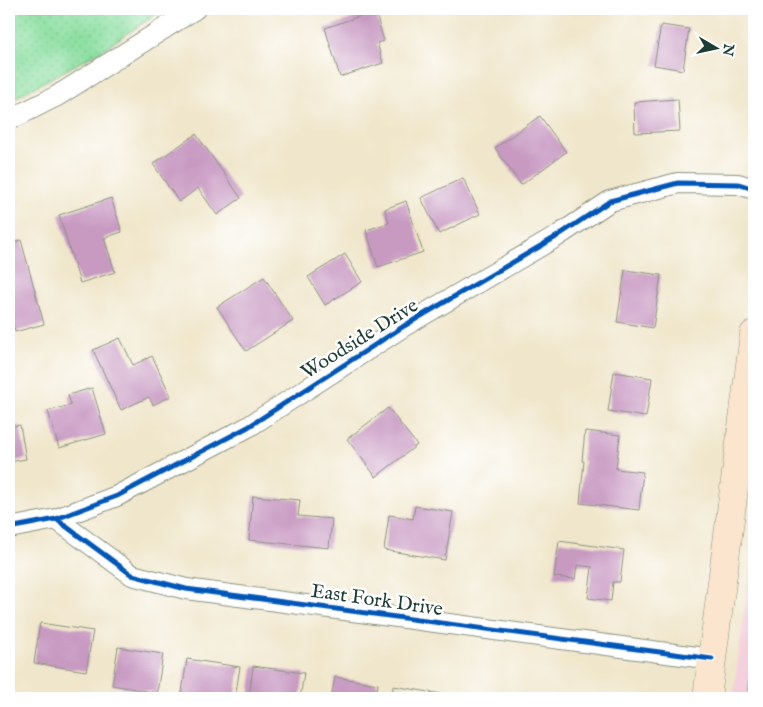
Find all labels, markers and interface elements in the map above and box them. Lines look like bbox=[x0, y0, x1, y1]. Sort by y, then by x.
north arrow bbox=[690, 22, 740, 72]
text: N bbox=[718, 41, 738, 57]
street label: Woodside Drive bbox=[297, 293, 423, 385]
street label: East Fork Drive bbox=[309, 579, 444, 622]

